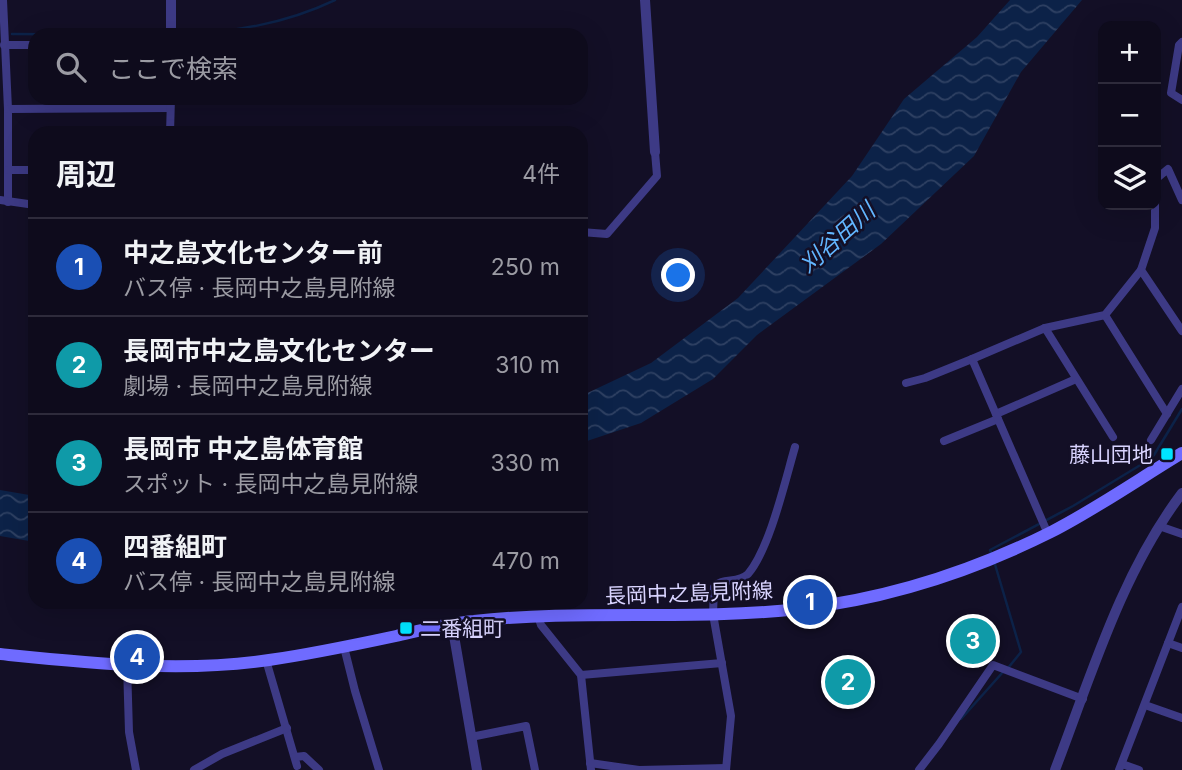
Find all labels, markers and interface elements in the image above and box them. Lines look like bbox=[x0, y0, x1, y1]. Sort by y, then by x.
map controls bbox=[1098, 21, 1161, 210]
button: + bbox=[1098, 21, 1161, 84]
search box bbox=[28, 28, 588, 105]
icon: search bbox=[52, 48, 90, 86]
text: ここで検索 bbox=[108, 53, 238, 84]
button: − bbox=[1098, 84, 1161, 147]
button: layers bbox=[1098, 147, 1161, 210]
text: 周辺 bbox=[56, 156, 116, 192]
text: 4件 bbox=[522, 160, 560, 188]
water label: 刈谷田川 bbox=[793, 195, 883, 279]
text: 中之島文化センター前 bbox=[123, 237, 383, 268]
text: 1 bbox=[74, 253, 84, 281]
text: 250 m bbox=[491, 253, 560, 281]
your location bbox=[661, 258, 695, 292]
text: バス停 · 長岡中之島見附線 bbox=[123, 274, 396, 302]
text: 長岡市中之島文化センター bbox=[123, 335, 435, 366]
text: 2 bbox=[72, 351, 86, 379]
text: 310 m bbox=[495, 351, 560, 379]
text: 劇場 · 長岡中之島見附線 bbox=[123, 372, 373, 400]
text: 長岡市 中之島体育館 bbox=[123, 433, 363, 464]
place label: 藤山団地 bbox=[1069, 442, 1153, 467]
marker: 藤山団地 bbox=[1159, 446, 1175, 462]
text: 3 bbox=[72, 449, 86, 477]
text: 330 m bbox=[490, 449, 560, 477]
text: スポット · 長岡中之島見附線 bbox=[123, 470, 419, 498]
text: 四番組町 bbox=[123, 531, 227, 562]
text: 4 bbox=[71, 547, 87, 575]
text: 470 m bbox=[491, 547, 560, 575]
text: バス停 · 長岡中之島見附線 bbox=[123, 568, 396, 596]
pin: 1 bbox=[787, 576, 833, 628]
street label: 長岡中之島見附線 bbox=[605, 578, 773, 608]
pin: 3 bbox=[950, 615, 996, 667]
place label: 二番組町 bbox=[420, 616, 504, 641]
marker: 二番組町 bbox=[398, 620, 414, 636]
pin: 4 bbox=[114, 631, 160, 683]
pin: 2 bbox=[825, 656, 871, 708]

